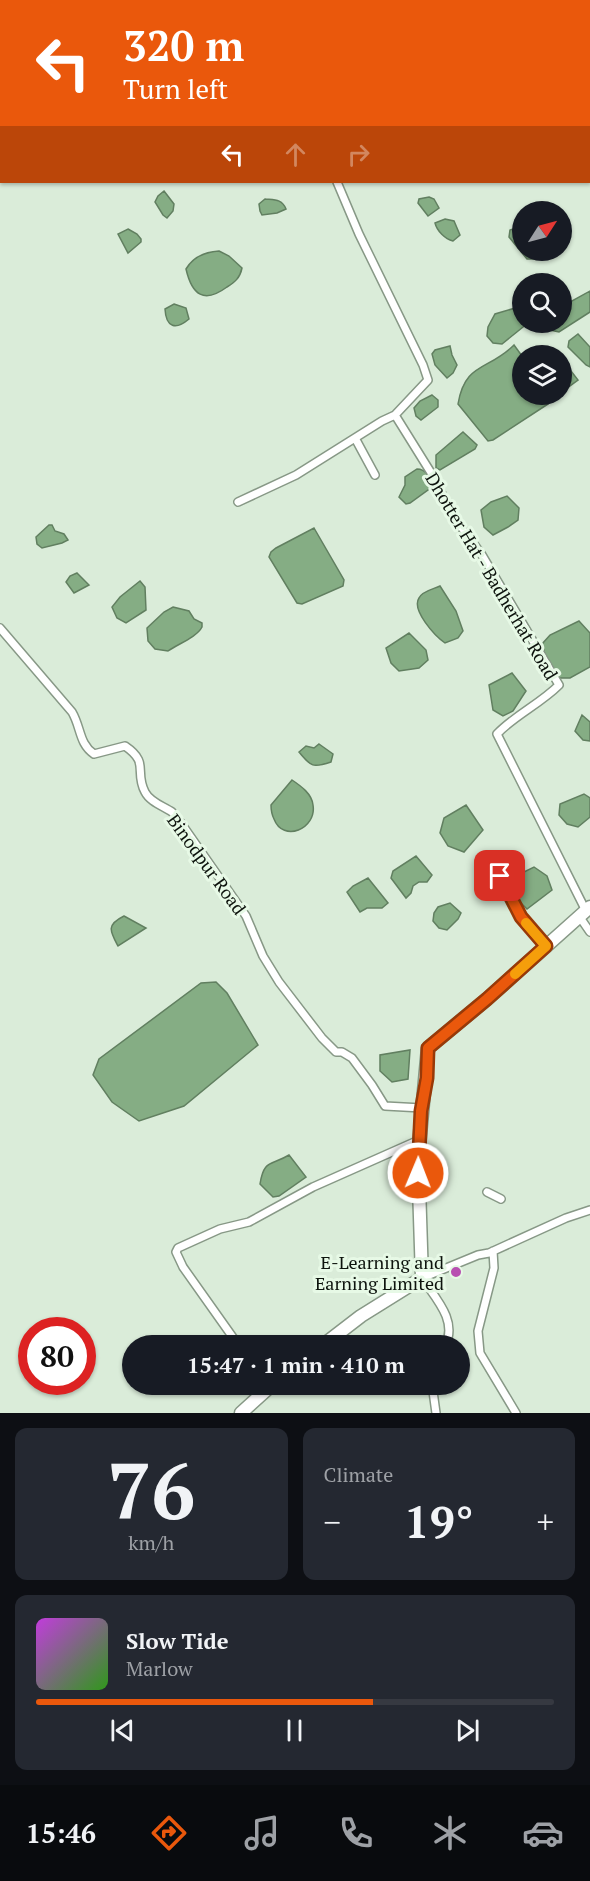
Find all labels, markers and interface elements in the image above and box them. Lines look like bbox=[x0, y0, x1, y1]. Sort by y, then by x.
text: 320 m bbox=[123, 17, 244, 73]
icon: left bbox=[24, 24, 102, 102]
text: Turn left bbox=[123, 71, 228, 107]
icon: left bbox=[216, 138, 249, 171]
icon: ahead bbox=[279, 138, 312, 171]
icon: right bbox=[342, 138, 375, 171]
north arrow bbox=[512, 201, 572, 261]
map controls bbox=[512, 201, 572, 405]
button: search bbox=[512, 273, 572, 333]
button: layers bbox=[512, 345, 572, 405]
street label: Dhotter Hat - Badherhat Road bbox=[420, 468, 564, 684]
street label: Binodpur Road bbox=[162, 809, 252, 919]
pin bbox=[474, 850, 525, 901]
icon: arrive bbox=[483, 859, 516, 892]
position arrow bbox=[386, 1141, 450, 1205]
place label: E-Learning and Earning Limited bbox=[315, 1250, 444, 1295]
marker: E-Learning and Earning Limited bbox=[449, 1265, 463, 1279]
speed limit sign: 80 bbox=[18, 1317, 96, 1395]
text: 15:47 · 1 min · 410 m bbox=[187, 1350, 405, 1379]
text: 76 bbox=[107, 1438, 195, 1541]
text: Climate bbox=[324, 1461, 393, 1488]
text: 19° bbox=[404, 1491, 473, 1551]
text: − bbox=[324, 1500, 341, 1543]
text: + bbox=[536, 1500, 554, 1543]
text: km/h bbox=[128, 1529, 174, 1556]
text: Slow Tide bbox=[126, 1626, 229, 1655]
text: Marlow bbox=[126, 1655, 193, 1682]
icon: previous bbox=[106, 1714, 139, 1747]
icon: pause bbox=[278, 1714, 311, 1747]
icon: next bbox=[451, 1714, 484, 1747]
icon: directions bbox=[148, 1812, 190, 1854]
icon: music bbox=[241, 1812, 283, 1854]
icon: phone bbox=[335, 1812, 377, 1854]
icon: climate bbox=[429, 1812, 471, 1854]
icon: car bbox=[522, 1812, 564, 1854]
text: 15:46 bbox=[26, 1815, 96, 1851]

